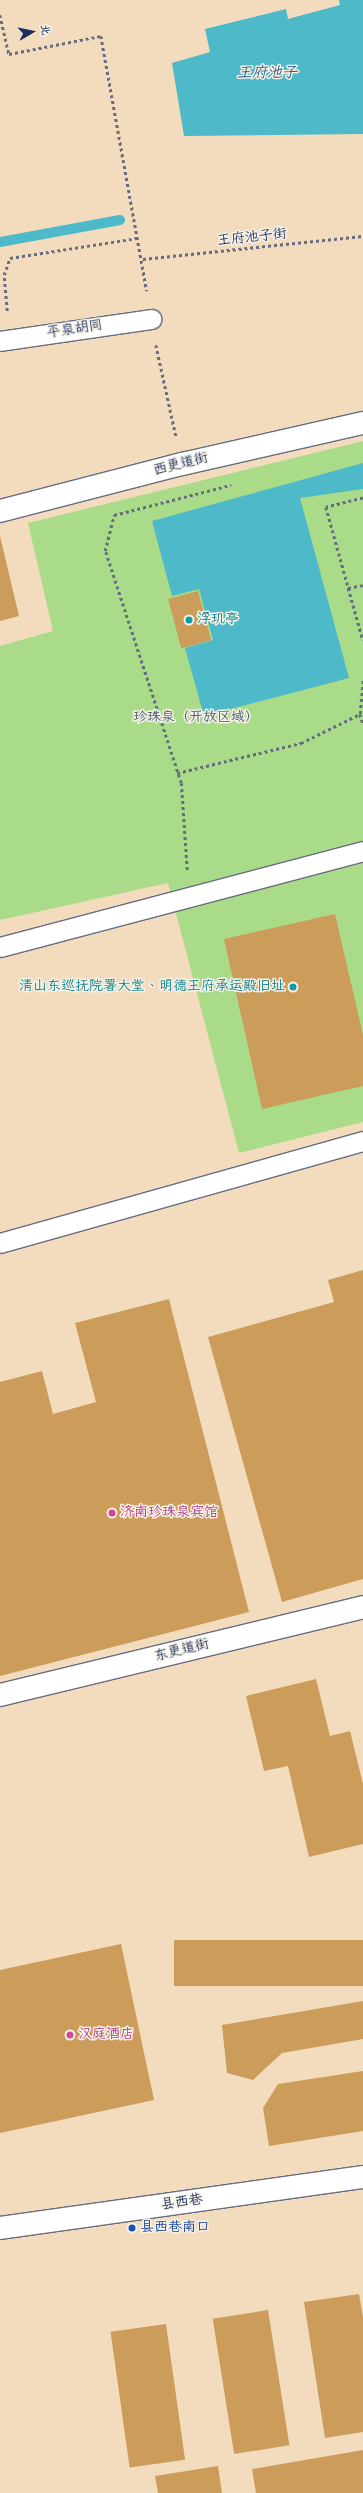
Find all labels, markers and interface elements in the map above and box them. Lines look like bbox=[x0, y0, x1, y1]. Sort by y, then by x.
north arrow bbox=[12, 12, 52, 52]
text: 北 bbox=[35, 23, 53, 37]
water label: 王府池子 bbox=[237, 66, 297, 84]
street label: 王府池子街 bbox=[216, 226, 288, 250]
street label: 平泉胡同 bbox=[46, 317, 104, 343]
street label: 西更道街 bbox=[152, 450, 210, 480]
place label: 浮玑亭 bbox=[197, 612, 239, 628]
marker: 浮玑亭 bbox=[184, 615, 194, 625]
park label: 珍珠泉（开放区域） bbox=[133, 710, 259, 726]
place label: 清山东巡抚院署大堂、明德王府承运殿旧址 bbox=[19, 979, 285, 995]
marker: 清山东巡抚院署大堂、明德王府承运殿旧址 bbox=[288, 982, 298, 992]
place label: 济南珍珠泉宾馆 bbox=[120, 1505, 218, 1521]
marker: 济南珍珠泉宾馆 bbox=[107, 1508, 117, 1518]
street label: 东更道街 bbox=[153, 1636, 211, 1666]
place label: 汉庭酒店 bbox=[78, 2027, 134, 2043]
marker: 汉庭酒店 bbox=[65, 2030, 75, 2040]
street label: 县西巷 bbox=[160, 2192, 204, 2214]
place label: 县西巷南口 bbox=[140, 2220, 210, 2236]
marker: 县西巷南口 bbox=[127, 2223, 137, 2233]

